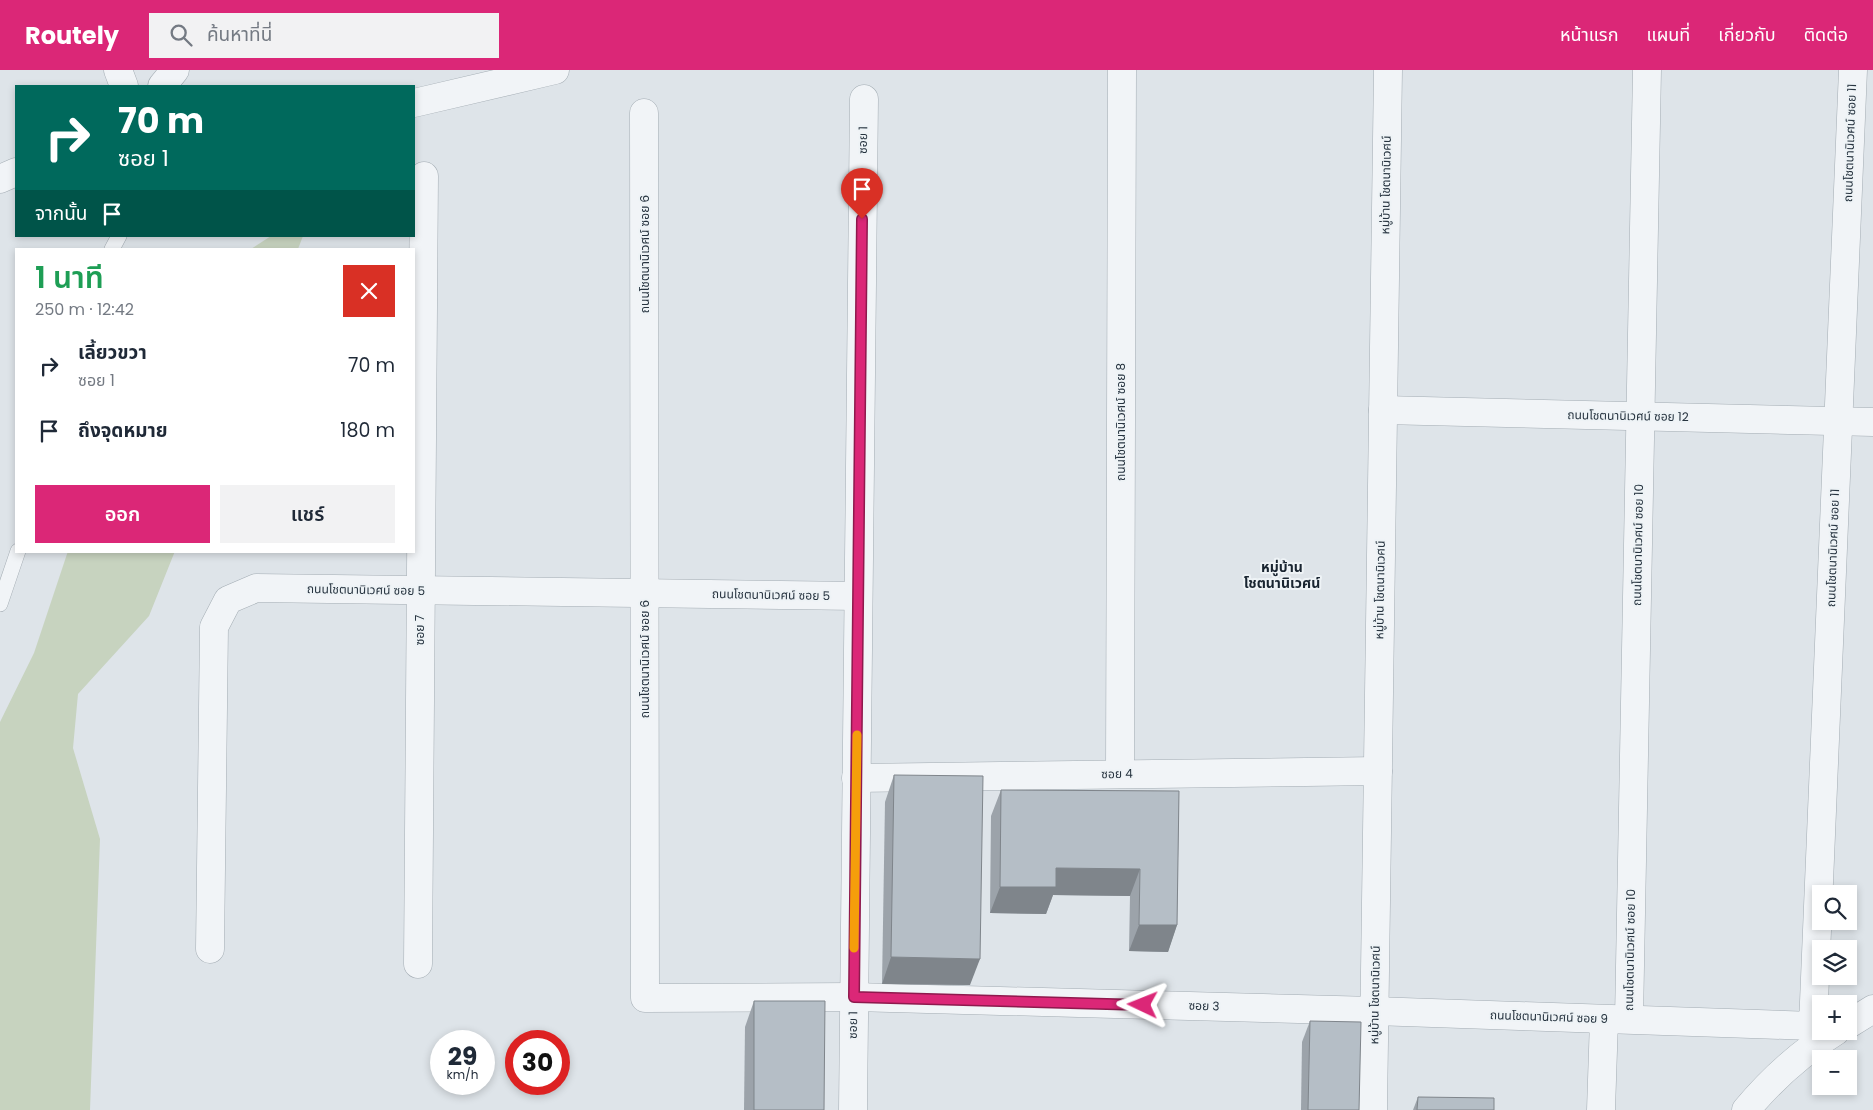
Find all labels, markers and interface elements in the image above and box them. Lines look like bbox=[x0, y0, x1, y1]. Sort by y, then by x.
search box bbox=[149, 13, 499, 58]
text: Routely bbox=[25, 19, 119, 52]
icon: search bbox=[167, 21, 195, 49]
text: ค้นหาที่นี่ bbox=[207, 21, 272, 48]
text: หน้าแรก bbox=[1560, 22, 1618, 47]
text: แผนที่ bbox=[1646, 22, 1690, 47]
text: เกี่ยวกับ bbox=[1718, 22, 1776, 47]
text: ติดต่อ bbox=[1804, 22, 1848, 47]
street label: ถนนโชตนานิเวศน์ ซอย 11 bbox=[1839, 84, 1860, 202]
text: 70 m bbox=[118, 96, 204, 145]
icon: right bbox=[35, 105, 100, 170]
street label: ซอย 1 bbox=[854, 126, 871, 154]
street label: หมู่บ้าน โชตนานิเวศน์ bbox=[1376, 136, 1395, 234]
text: ซอย 1 bbox=[118, 143, 169, 174]
pin bbox=[841, 168, 883, 219]
icon: arrive bbox=[848, 175, 876, 203]
street label: ถนนโชตนานิเวศน์ ซอย 6 bbox=[636, 195, 653, 313]
text: จากนั้น bbox=[35, 200, 88, 227]
icon: arrive bbox=[98, 200, 126, 228]
text: 1 นาที bbox=[35, 256, 104, 299]
button: close bbox=[343, 265, 395, 317]
text: 250 m · 12:42 bbox=[35, 298, 134, 321]
text: เลี้ยวขวา bbox=[78, 339, 147, 366]
icon: right bbox=[35, 352, 63, 380]
text: 70 m bbox=[348, 352, 395, 379]
street label: ถนนโชตนานิเวศน์ ซอย 8 bbox=[1112, 363, 1129, 481]
text: ซอย 1 bbox=[78, 369, 115, 392]
street label: ถนนโชตนานิเวศน์ ซอย 12 bbox=[1567, 406, 1689, 425]
icon: arrive bbox=[35, 417, 63, 445]
text: ถึงจุดหมาย bbox=[78, 417, 168, 444]
text: 180 m bbox=[340, 417, 395, 444]
street label: ถนนโชตนานิเวศน์ ซอย 10 bbox=[1628, 484, 1647, 606]
button: ออก bbox=[35, 485, 210, 543]
button: แชร์ bbox=[220, 485, 395, 543]
street label: ถนนโชตนานิเวศน์ ซอย 11 bbox=[1822, 489, 1843, 607]
street label: หมู่บ้าน โชตนานิเวศน์ bbox=[1370, 541, 1389, 639]
district label: หมู่บ้าน โชตนานิเวศน์ bbox=[1244, 557, 1320, 593]
street label: ถนนโชตนานิเวศน์ ซอย 5 bbox=[307, 580, 425, 599]
street label: ถนนโชตนานิเวศน์ ซอย 5 bbox=[712, 585, 830, 604]
street label: ถนนโชตนานิเวศน์ ซอย 6 bbox=[636, 600, 653, 718]
street label: ซอย 7 bbox=[411, 614, 428, 645]
street label: ซอย 4 bbox=[1101, 765, 1133, 782]
map controls bbox=[1812, 885, 1857, 1095]
button: search bbox=[1812, 885, 1857, 930]
street label: ถนนโชตนานิเวศน์ ซอย 10 bbox=[1620, 889, 1639, 1011]
button: layers bbox=[1812, 940, 1857, 985]
street label: หมู่บ้าน โชตนานิเวศน์ bbox=[1365, 946, 1384, 1044]
position arrow bbox=[1116, 978, 1168, 1030]
button: + bbox=[1812, 995, 1857, 1040]
street label: ซอย 3 bbox=[1188, 996, 1220, 1015]
street label: ถนนโชตนานิเวศน์ ซอย 9 bbox=[1490, 1006, 1608, 1027]
street label: ซอย 1 bbox=[844, 1011, 861, 1039]
speed limit sign: 30 bbox=[505, 1030, 570, 1095]
text: 29 bbox=[448, 1039, 477, 1074]
button: − bbox=[1812, 1050, 1857, 1095]
text: km/h bbox=[447, 1066, 478, 1083]

